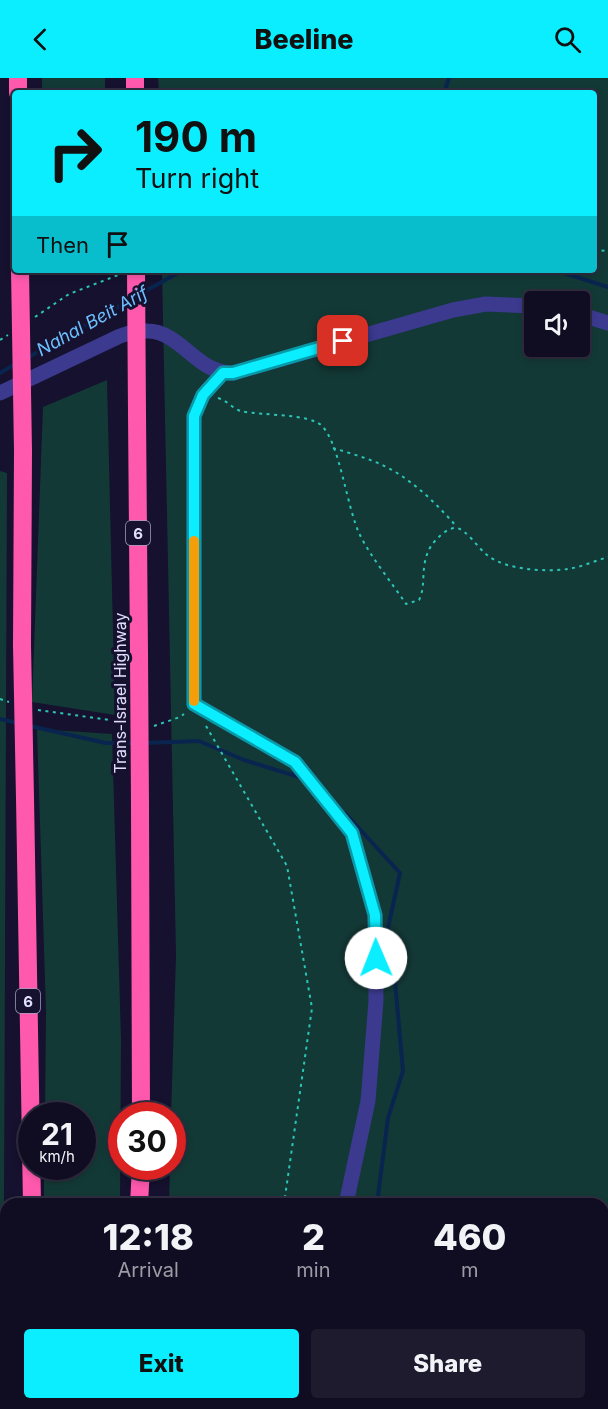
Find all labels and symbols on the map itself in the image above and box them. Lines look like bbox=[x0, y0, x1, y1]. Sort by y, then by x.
water label: Nahal Beit Arif bbox=[33, 281, 152, 360]
pin bbox=[317, 315, 368, 366]
road number: 6 bbox=[126, 521, 150, 545]
street label: Trans-Israel Highway bbox=[110, 612, 130, 774]
position arrow bbox=[344, 926, 408, 990]
road number: 6 bbox=[16, 989, 40, 1013]
speed limit sign: 30 bbox=[108, 1102, 186, 1180]

